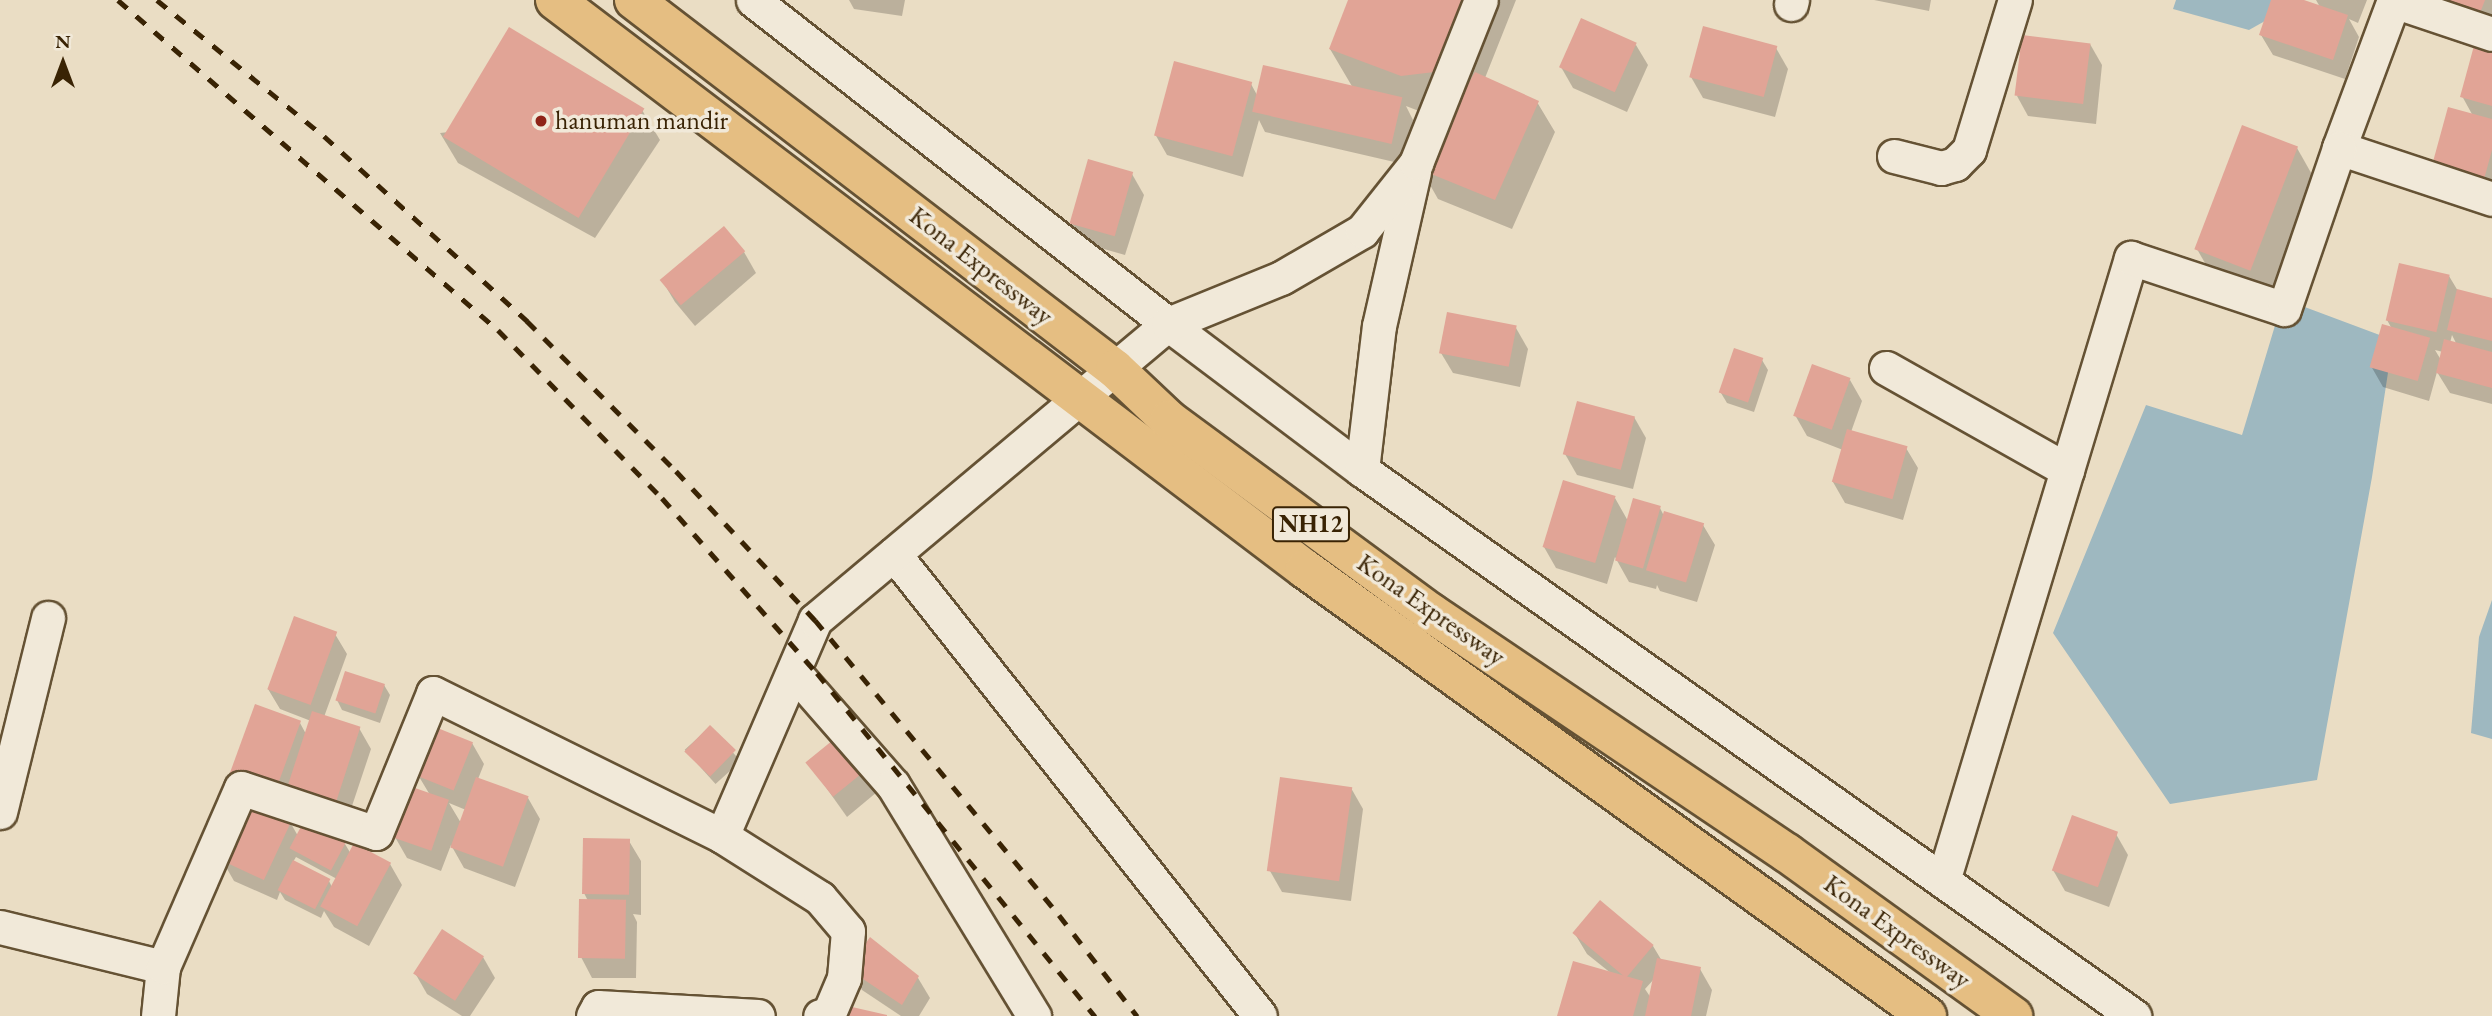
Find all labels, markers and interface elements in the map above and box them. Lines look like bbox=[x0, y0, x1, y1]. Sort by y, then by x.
north arrow bbox=[28, 28, 98, 98]
text: N bbox=[55, 29, 71, 54]
place label: hanuman mandir bbox=[555, 105, 728, 137]
marker: hanuman mandir bbox=[533, 113, 549, 129]
street label: Kona Expressway bbox=[903, 200, 1059, 332]
road number: NH12 bbox=[1271, 504, 1351, 544]
street label: Kona Expressway bbox=[1351, 547, 1511, 673]
street label: Kona Expressway bbox=[1818, 868, 1976, 996]

